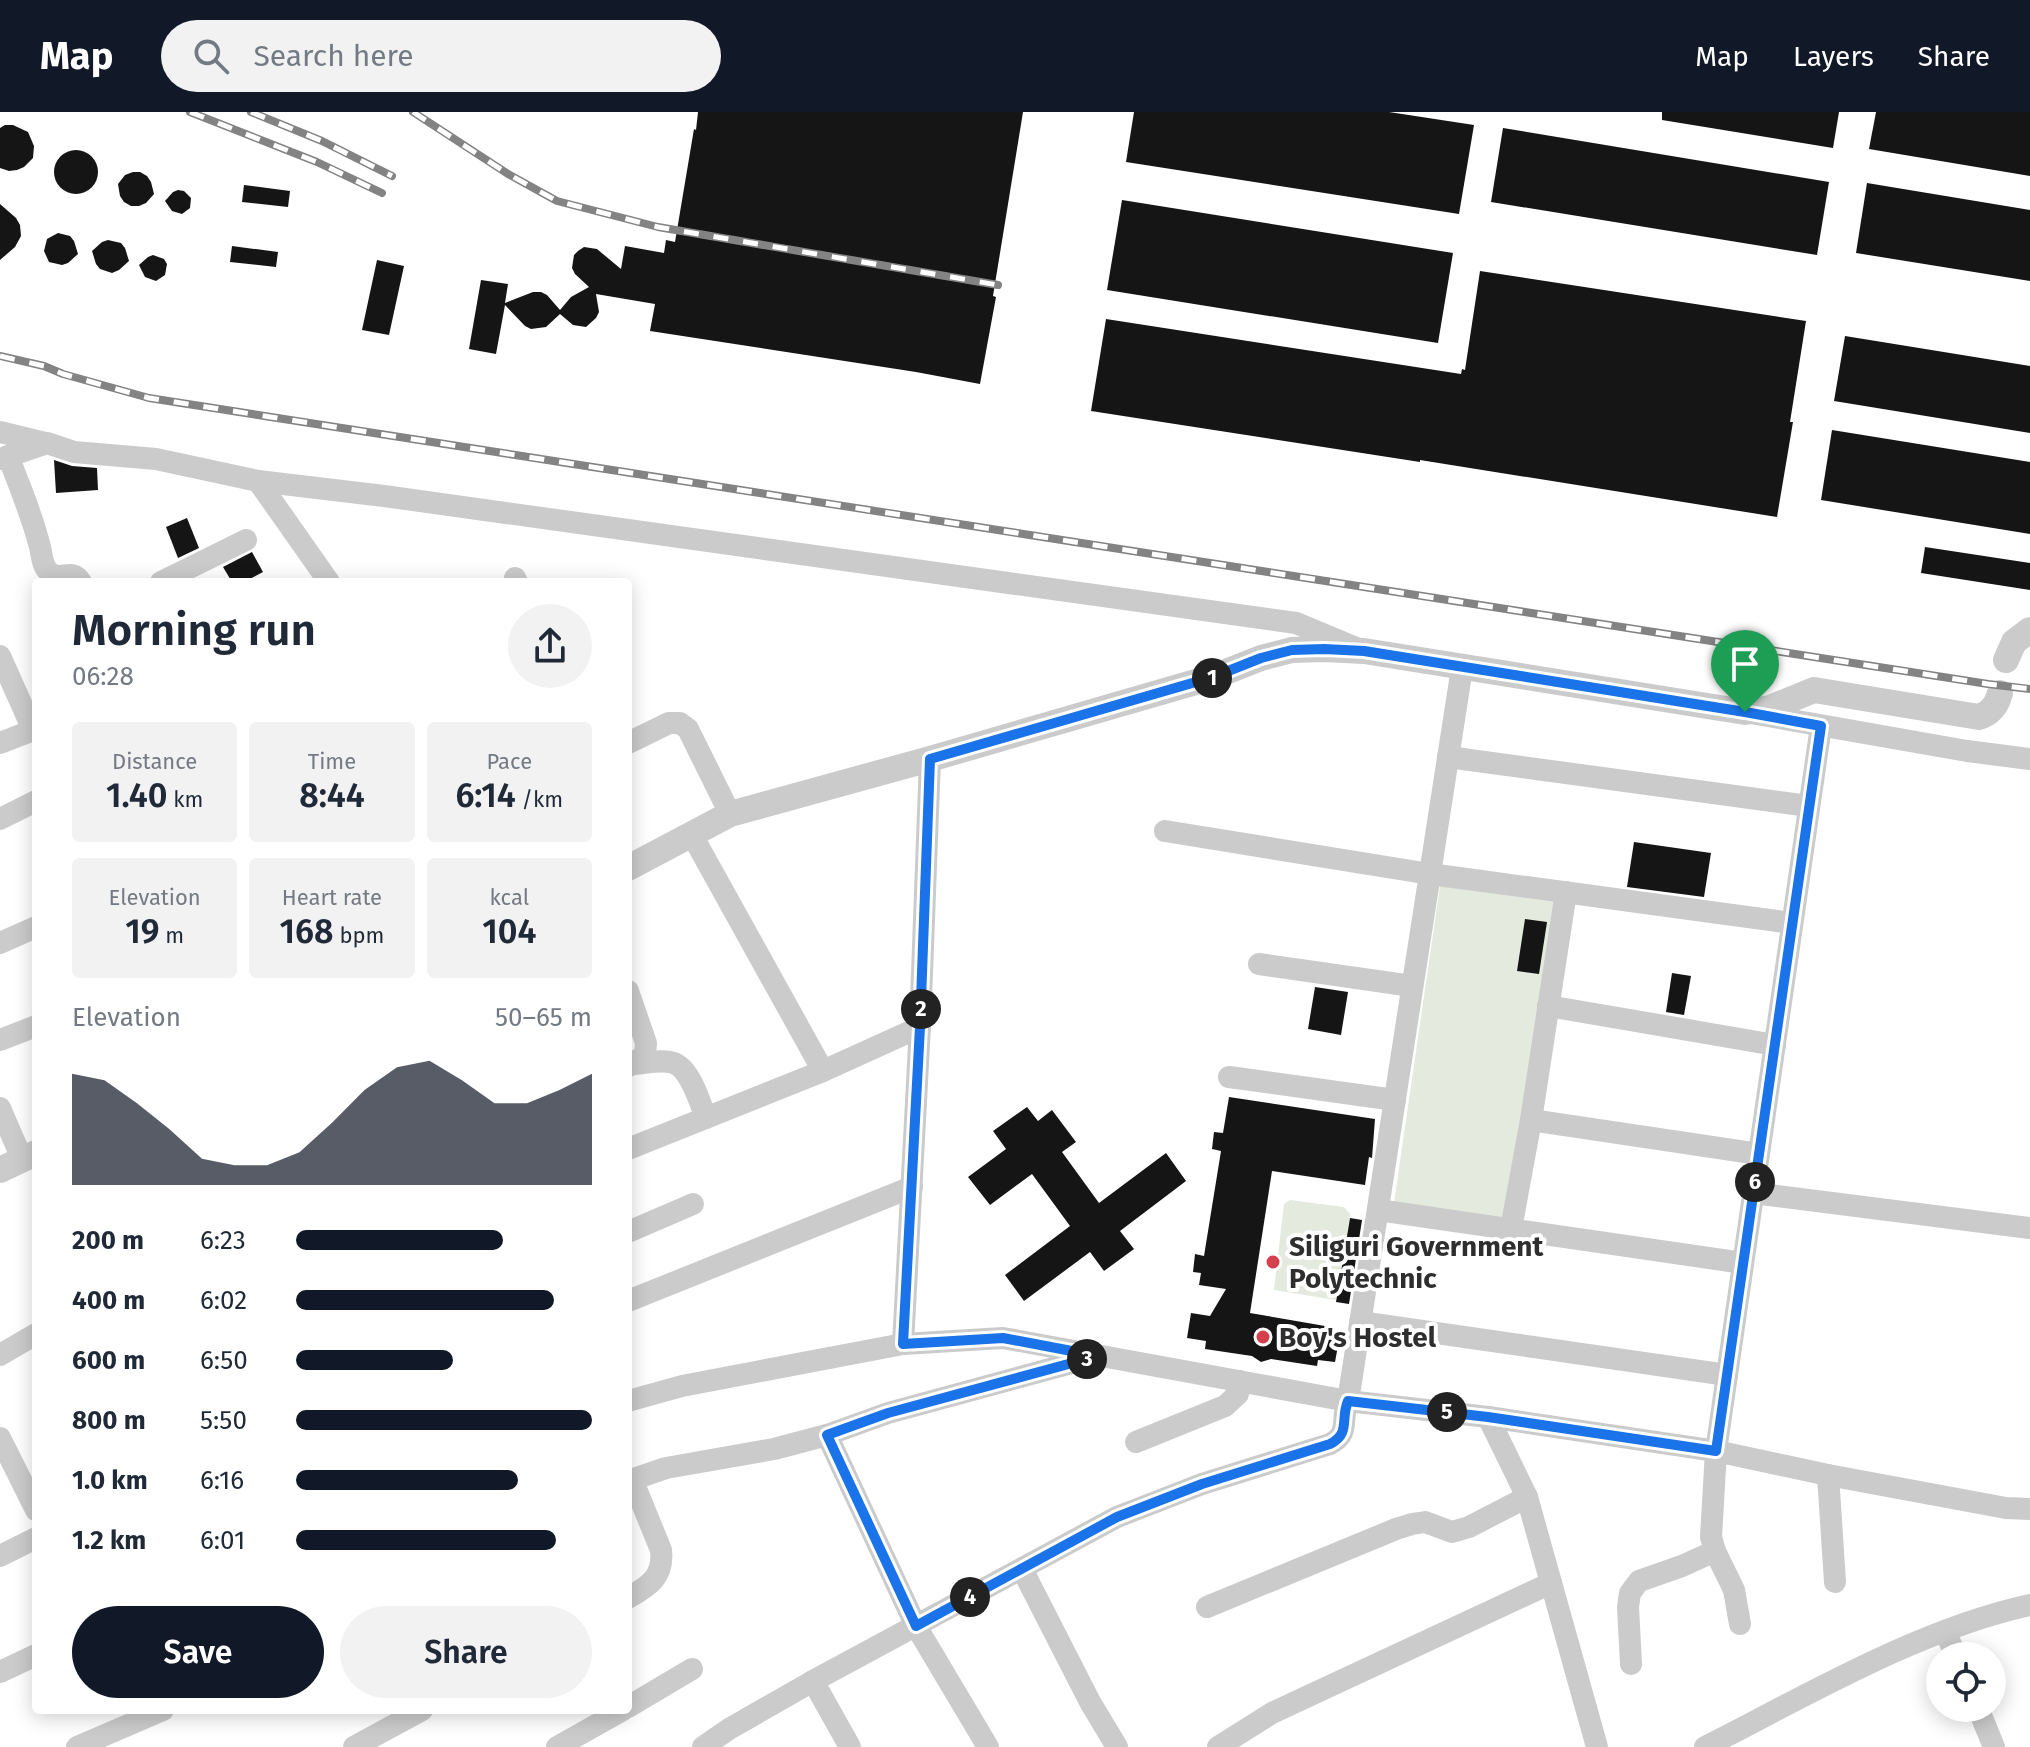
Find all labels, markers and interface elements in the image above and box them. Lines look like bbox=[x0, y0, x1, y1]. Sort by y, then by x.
search box bbox=[161, 20, 721, 92]
text: Map bbox=[40, 33, 113, 79]
icon: search bbox=[189, 34, 233, 78]
text: Search here bbox=[253, 38, 414, 74]
text: Map bbox=[1695, 40, 1749, 73]
text: Layers bbox=[1793, 40, 1874, 73]
text: Share bbox=[1918, 40, 1990, 73]
text: Morning run bbox=[72, 604, 316, 657]
button: share bbox=[508, 604, 592, 688]
pin bbox=[1711, 630, 1779, 712]
icon: arrive bbox=[1723, 642, 1767, 686]
pin: 1 bbox=[1192, 658, 1232, 698]
text: 06:28 bbox=[72, 661, 134, 692]
text: 1 bbox=[1207, 664, 1217, 691]
text: Distance bbox=[112, 748, 197, 775]
text: Time bbox=[308, 748, 356, 775]
text: Pace bbox=[487, 748, 532, 775]
text: 1.40 bbox=[106, 775, 167, 816]
text: 8:44 bbox=[299, 775, 365, 816]
text: 6:14 bbox=[455, 775, 516, 816]
text: km bbox=[167, 786, 203, 813]
text: /km bbox=[516, 786, 563, 813]
text: Elevation bbox=[109, 884, 201, 911]
text: Heart rate bbox=[282, 884, 382, 911]
text: kcal bbox=[490, 884, 529, 911]
text: 19 bbox=[125, 911, 159, 952]
text: 168 bbox=[280, 911, 334, 952]
text: 104 bbox=[482, 911, 536, 952]
text: m bbox=[159, 922, 184, 949]
text: bpm bbox=[334, 922, 384, 949]
pin: 2 bbox=[901, 989, 941, 1029]
text: 2 bbox=[915, 995, 927, 1022]
text: Elevation bbox=[72, 1002, 181, 1033]
text: 50–65 m bbox=[495, 1002, 592, 1033]
pin: 6 bbox=[1735, 1162, 1775, 1202]
text: 6 bbox=[1749, 1168, 1761, 1195]
text: 200 m bbox=[72, 1225, 144, 1256]
text: 6:23 bbox=[200, 1225, 246, 1256]
place label: Siliguri Government Polytechnic bbox=[1289, 1230, 1544, 1295]
marker: Siliguri Government Polytechnic bbox=[1264, 1253, 1282, 1271]
text: 400 m bbox=[72, 1285, 145, 1316]
text: 6:02 bbox=[200, 1285, 247, 1316]
place label: Boy's Hostel bbox=[1279, 1321, 1437, 1354]
marker: Boy's Hostel bbox=[1254, 1328, 1272, 1346]
pin: 3 bbox=[1067, 1339, 1107, 1379]
text: 600 m bbox=[72, 1345, 145, 1376]
text: 6:50 bbox=[200, 1345, 248, 1376]
text: 3 bbox=[1081, 1345, 1093, 1372]
pin: 5 bbox=[1427, 1392, 1467, 1432]
text: 5 bbox=[1441, 1398, 1453, 1425]
text: 800 m bbox=[72, 1405, 146, 1436]
text: 5:50 bbox=[200, 1405, 247, 1436]
text: 1.0 km bbox=[72, 1465, 148, 1496]
text: 6:16 bbox=[200, 1465, 244, 1496]
text: 1.2 km bbox=[72, 1525, 146, 1556]
text: 6:01 bbox=[200, 1525, 245, 1556]
pin: 4 bbox=[950, 1577, 990, 1617]
text: 4 bbox=[964, 1583, 976, 1610]
button: Save bbox=[72, 1606, 324, 1698]
button: Share bbox=[340, 1606, 592, 1698]
map controls bbox=[1926, 1642, 2006, 1722]
button: locate bbox=[1926, 1642, 2006, 1722]

